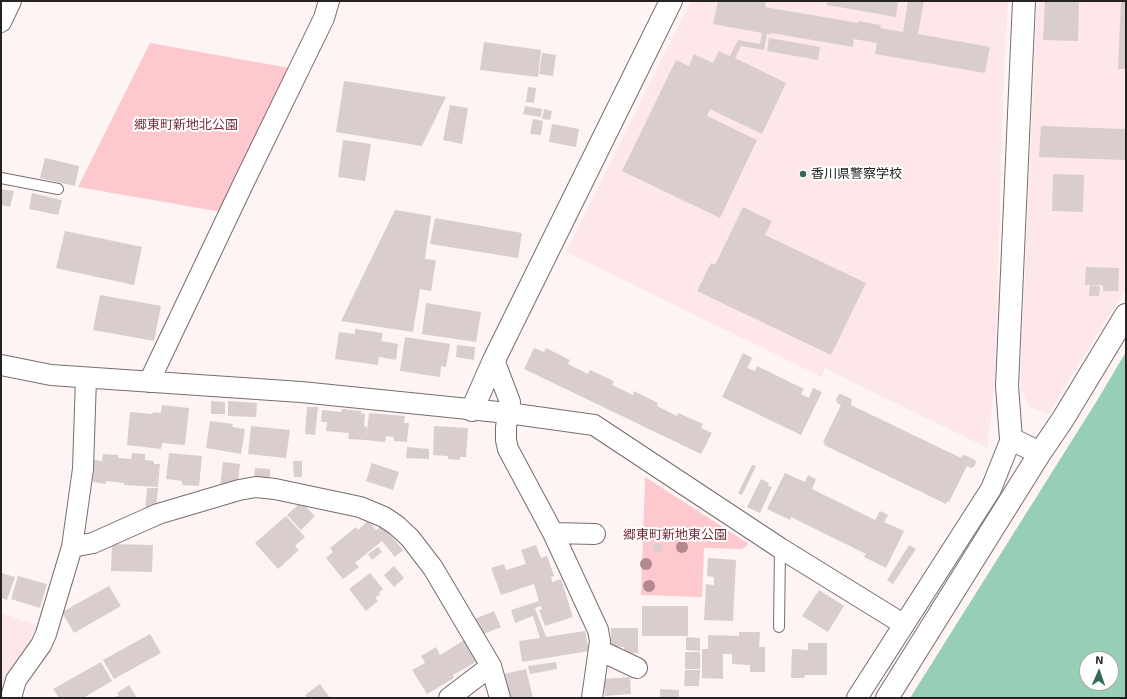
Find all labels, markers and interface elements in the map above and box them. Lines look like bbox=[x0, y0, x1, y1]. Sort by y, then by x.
park label: 郷東町新地北公園 bbox=[134, 117, 238, 133]
place label: 香川県警察学校 bbox=[811, 166, 902, 182]
marker: 香川県警察学校 bbox=[798, 169, 808, 179]
park label: 郷東町新地東公園 bbox=[623, 527, 727, 543]
north arrow bbox=[1079, 651, 1119, 691]
text: N bbox=[1095, 653, 1104, 666]

